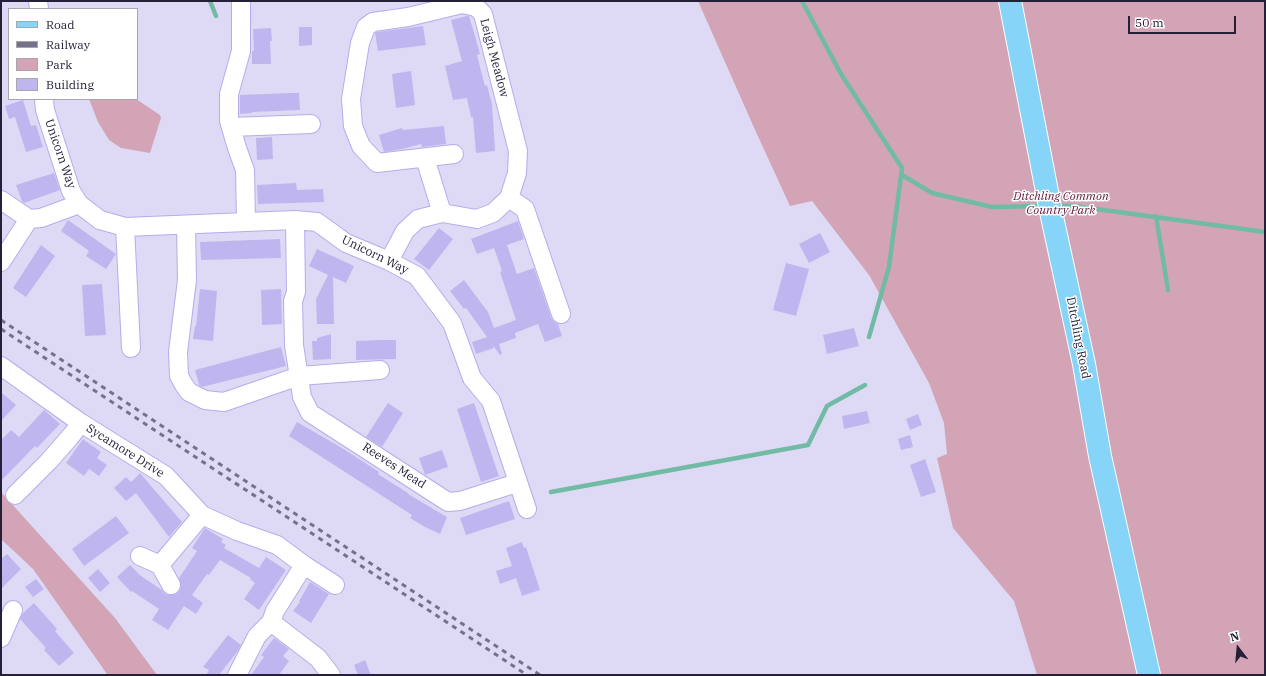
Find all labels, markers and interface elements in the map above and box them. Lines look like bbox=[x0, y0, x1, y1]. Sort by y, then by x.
legend bbox=[8, 8, 138, 100]
scale bar bbox=[1130, 8, 1238, 34]
text: 50 m bbox=[1135, 15, 1164, 30]
text: Road bbox=[46, 17, 75, 32]
street label: Leigh Meadow bbox=[477, 17, 511, 99]
text: Railway bbox=[46, 37, 90, 52]
text: Park bbox=[46, 57, 72, 72]
text: Building bbox=[46, 77, 94, 92]
street label: Unicorn Way bbox=[41, 117, 79, 191]
park label: Ditchling Common Country Park bbox=[1013, 190, 1109, 218]
street label: Unicorn Way bbox=[339, 233, 411, 277]
street label: Ditchling Road bbox=[1063, 296, 1093, 380]
street label: Sycamore Drive bbox=[83, 421, 167, 481]
street label: Reeves Mead bbox=[359, 440, 429, 492]
north arrow bbox=[1218, 628, 1258, 668]
text: N bbox=[1229, 629, 1241, 644]

